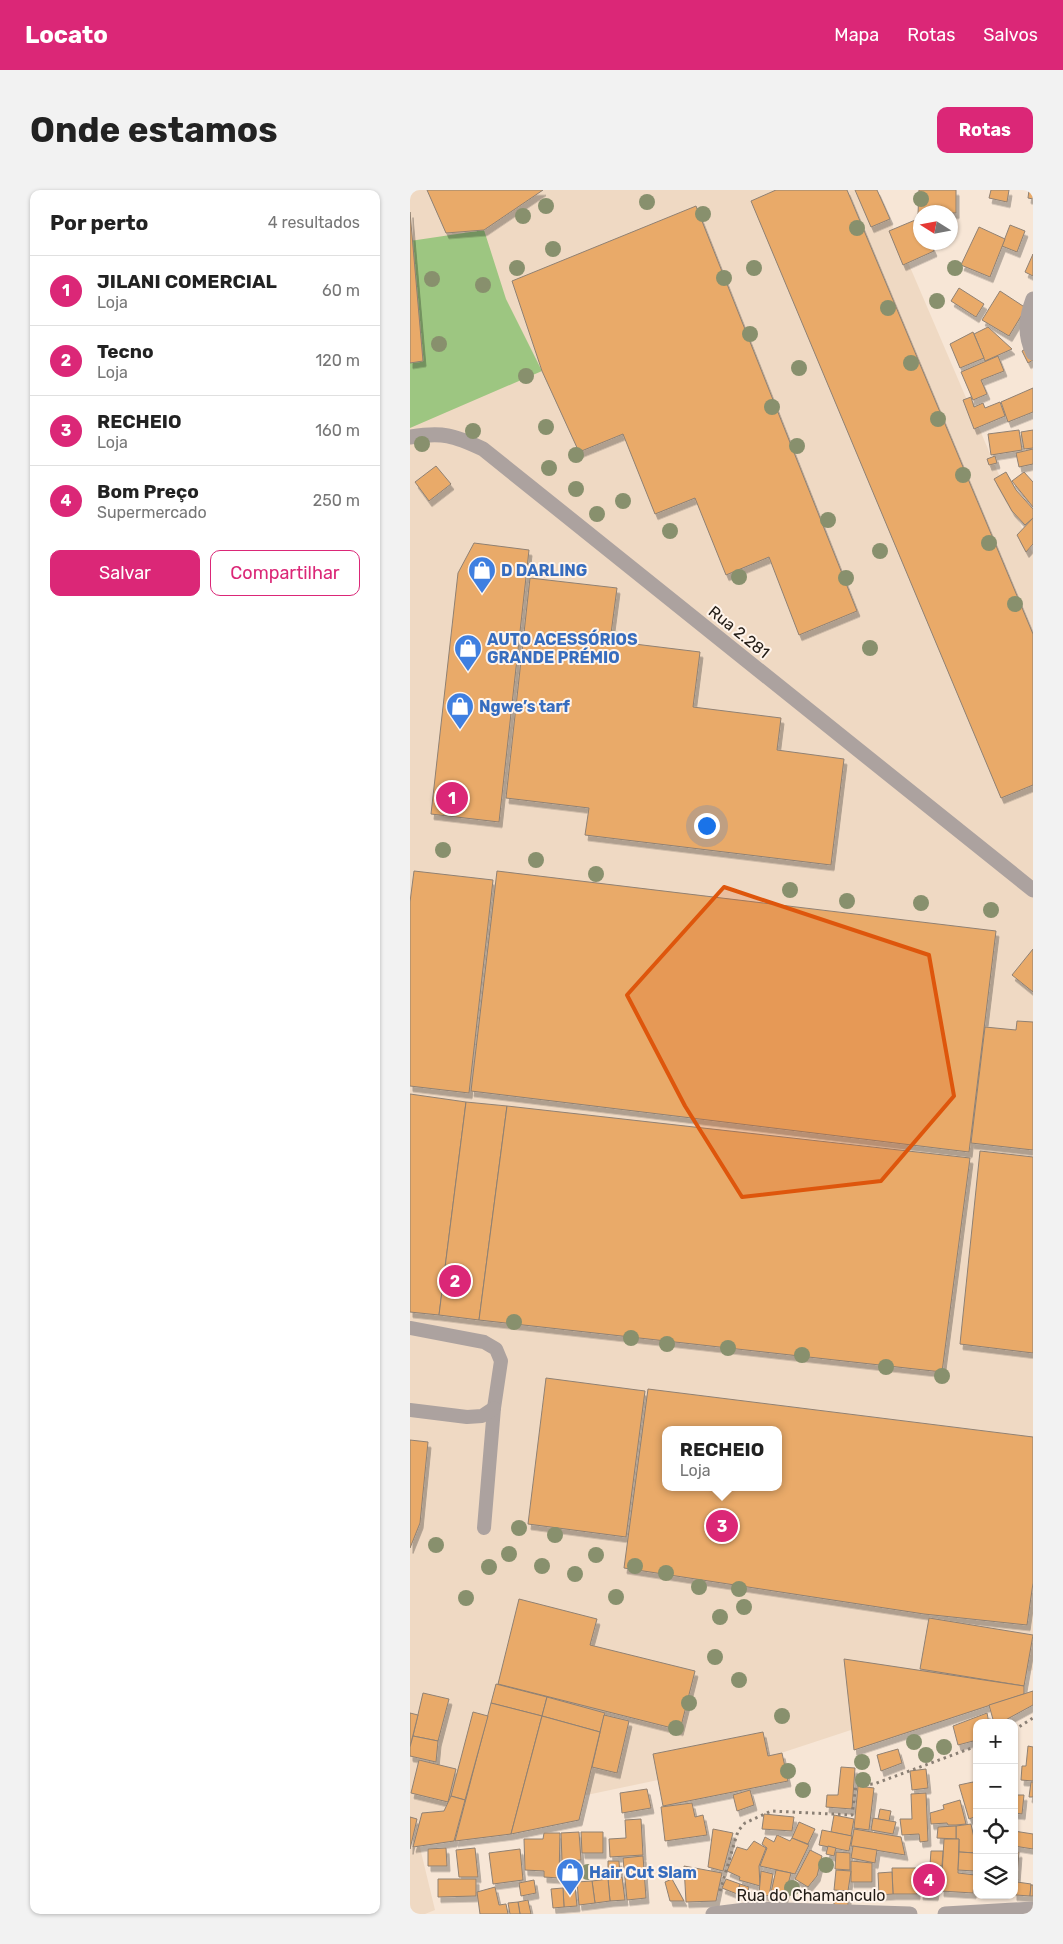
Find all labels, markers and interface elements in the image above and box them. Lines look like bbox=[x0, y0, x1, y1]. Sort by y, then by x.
text: Locato bbox=[25, 21, 108, 49]
text: Mapa bbox=[834, 24, 879, 46]
text: Rotas bbox=[907, 24, 955, 46]
text: Salvos bbox=[983, 24, 1038, 46]
button: Rotas bbox=[937, 107, 1033, 153]
text: Onde estamos bbox=[30, 109, 278, 151]
north arrow bbox=[913, 205, 958, 250]
text: Por perto bbox=[50, 210, 148, 235]
text: 4 resultados bbox=[268, 213, 360, 232]
text: JILANI COMERCIAL bbox=[97, 270, 277, 293]
text: 1 bbox=[62, 281, 70, 300]
text: 60 m bbox=[322, 281, 360, 300]
text: Loja bbox=[97, 293, 128, 312]
text: Tecno bbox=[97, 340, 154, 363]
text: 2 bbox=[61, 351, 71, 370]
text: 120 m bbox=[315, 351, 360, 370]
text: Loja bbox=[97, 363, 128, 382]
text: RECHEIO bbox=[97, 410, 181, 433]
text: 3 bbox=[61, 421, 71, 440]
text: 160 m bbox=[315, 421, 360, 440]
text: Loja bbox=[97, 433, 128, 452]
text: Bom Preço bbox=[97, 480, 199, 503]
text: 4 bbox=[61, 491, 71, 510]
text: 250 m bbox=[313, 491, 360, 510]
text: Supermercado bbox=[97, 503, 207, 522]
button: Salvar bbox=[50, 550, 200, 596]
button: Compartilhar bbox=[210, 550, 360, 596]
shop icon: D DARLING bbox=[467, 555, 497, 594]
place label: D DARLING bbox=[501, 561, 587, 580]
street label: Rua 2.281 bbox=[705, 602, 773, 662]
place label: AUTO ACESSÓRIOS GRANDE PRÉMIO bbox=[487, 629, 638, 667]
shop icon: AUTO ACESSÓRIOS GRANDE PRÉMIO bbox=[453, 633, 483, 672]
shop icon: Ngwe’s tarf bbox=[445, 691, 475, 730]
place label: Ngwe’s tarf bbox=[479, 697, 571, 716]
pin: 1 bbox=[436, 779, 468, 817]
your location bbox=[694, 813, 720, 839]
pin: 2 bbox=[439, 1262, 471, 1300]
popup bbox=[662, 1426, 782, 1491]
text: RECHEIO bbox=[680, 1438, 764, 1461]
text: Loja bbox=[680, 1461, 711, 1480]
pin: 3 bbox=[706, 1507, 738, 1545]
map controls bbox=[973, 1719, 1018, 1899]
button: + bbox=[973, 1719, 1018, 1764]
button: − bbox=[973, 1764, 1018, 1809]
button: locate bbox=[973, 1809, 1018, 1854]
button: layers bbox=[973, 1854, 1018, 1899]
shop icon: Hair Cut Slam bbox=[555, 1857, 585, 1896]
pin: 4 bbox=[913, 1861, 945, 1899]
place label: Hair Cut Slam bbox=[589, 1863, 697, 1882]
street label: Rua do Chamanculo bbox=[736, 1886, 886, 1905]

